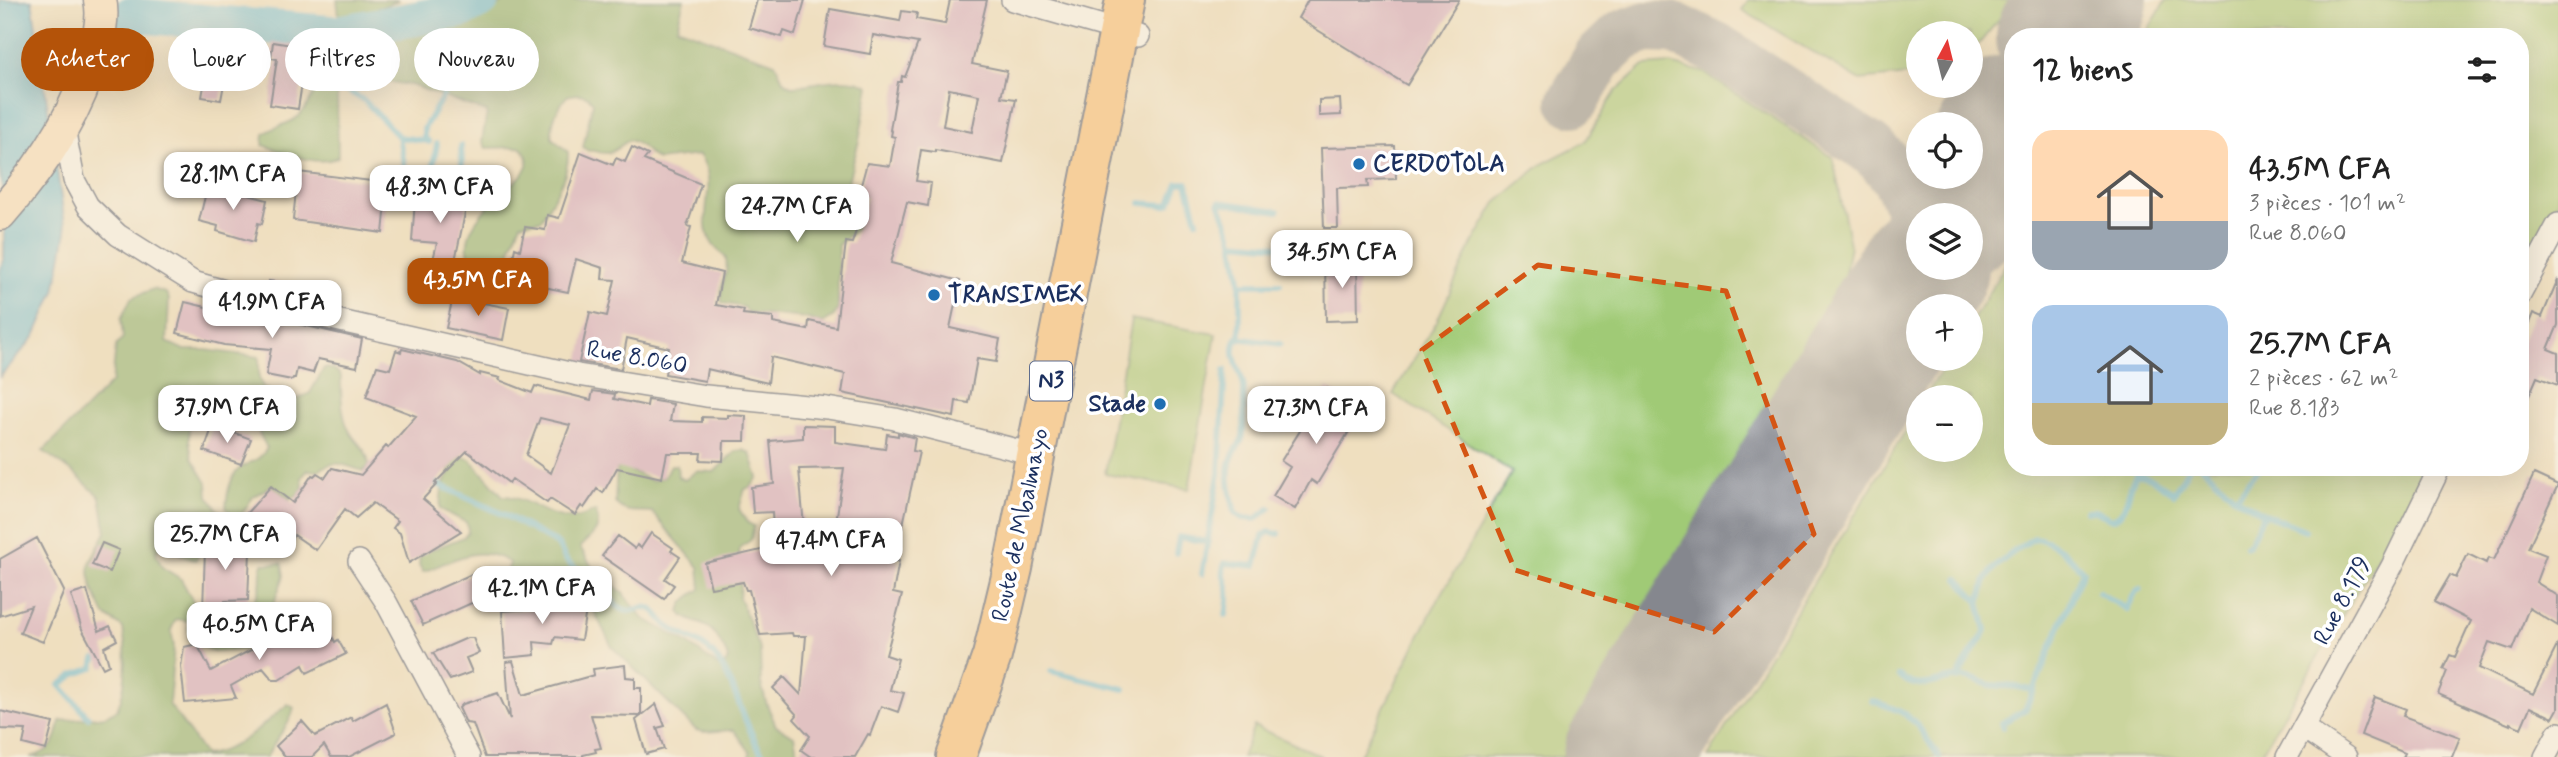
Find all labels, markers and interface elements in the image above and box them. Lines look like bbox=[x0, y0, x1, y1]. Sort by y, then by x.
north arrow bbox=[1906, 21, 1983, 98]
map controls bbox=[1906, 21, 1983, 462]
chip: Acheter bbox=[21, 28, 154, 91]
chip: Louer bbox=[168, 28, 271, 91]
chip: Filtres bbox=[285, 28, 400, 91]
chip: Nouveau bbox=[414, 28, 539, 91]
text: 12 biens bbox=[2032, 51, 2133, 90]
icon: filters bbox=[2463, 51, 2501, 89]
button: locate bbox=[1906, 112, 1983, 189]
place label: CERDOTOLA bbox=[1373, 149, 1505, 180]
text: 43.5M CFA bbox=[2249, 150, 2391, 189]
pin: 28.1M CFA bbox=[153, 152, 313, 212]
marker: CERDOTOLA bbox=[1351, 156, 1367, 172]
icon: home bbox=[2088, 158, 2172, 242]
text: 28.1M CFA bbox=[180, 160, 286, 190]
pin: 48.3M CFA bbox=[360, 166, 520, 225]
text: 48.3M CFA bbox=[386, 173, 494, 203]
pin: 24.7M CFA bbox=[717, 184, 877, 244]
text: 3 pièces · 101 m² bbox=[2249, 189, 2406, 219]
text: 24.7M CFA bbox=[741, 192, 853, 222]
button: layers bbox=[1906, 203, 1983, 280]
text: Rue 8.060 bbox=[2249, 219, 2347, 249]
pin: 34.5M CFA bbox=[1262, 230, 1422, 290]
text: 34.5M CFA bbox=[1287, 238, 1397, 268]
pin: 43.5M CFA bbox=[398, 258, 558, 318]
text: 43.5M CFA bbox=[423, 266, 533, 296]
pin: 41.9M CFA bbox=[192, 280, 352, 340]
place label: TRANSIMEX bbox=[948, 280, 1084, 311]
marker: TRANSIMEX bbox=[926, 287, 942, 303]
text: 41.9M CFA bbox=[219, 288, 325, 318]
button: + bbox=[1906, 294, 1983, 371]
text: 25.7M CFA bbox=[2249, 325, 2392, 364]
icon: home bbox=[2088, 333, 2172, 417]
street label: Rue 8.060 bbox=[584, 334, 690, 382]
road number: N3 bbox=[1030, 362, 1072, 400]
text: 2 pièces · 62 m² bbox=[2249, 364, 2398, 394]
button: − bbox=[1906, 385, 1983, 462]
pin: 37.9M CFA bbox=[147, 386, 307, 445]
pin: 27.3M CFA bbox=[1236, 386, 1396, 446]
place label: Stade bbox=[1089, 389, 1146, 420]
text: 37.9M CFA bbox=[174, 393, 280, 423]
text: 27.3M CFA bbox=[1263, 394, 1369, 424]
text: Rue 8.183 bbox=[2249, 394, 2339, 424]
marker: Stade bbox=[1152, 396, 1168, 412]
street label: Route de Mbalmayo bbox=[985, 425, 1057, 625]
pin: 25.7M CFA bbox=[145, 512, 305, 572]
pin: 47.4M CFA bbox=[751, 518, 911, 578]
text: 25.7M CFA bbox=[170, 520, 280, 550]
text: 47.4M CFA bbox=[776, 526, 886, 556]
street label: Rue 8.179 bbox=[2307, 551, 2379, 651]
pin: 42.1M CFA bbox=[462, 566, 622, 626]
text: 42.1M CFA bbox=[488, 574, 596, 604]
pin: 40.5M CFA bbox=[179, 602, 339, 662]
text: 40.5M CFA bbox=[203, 610, 315, 640]

